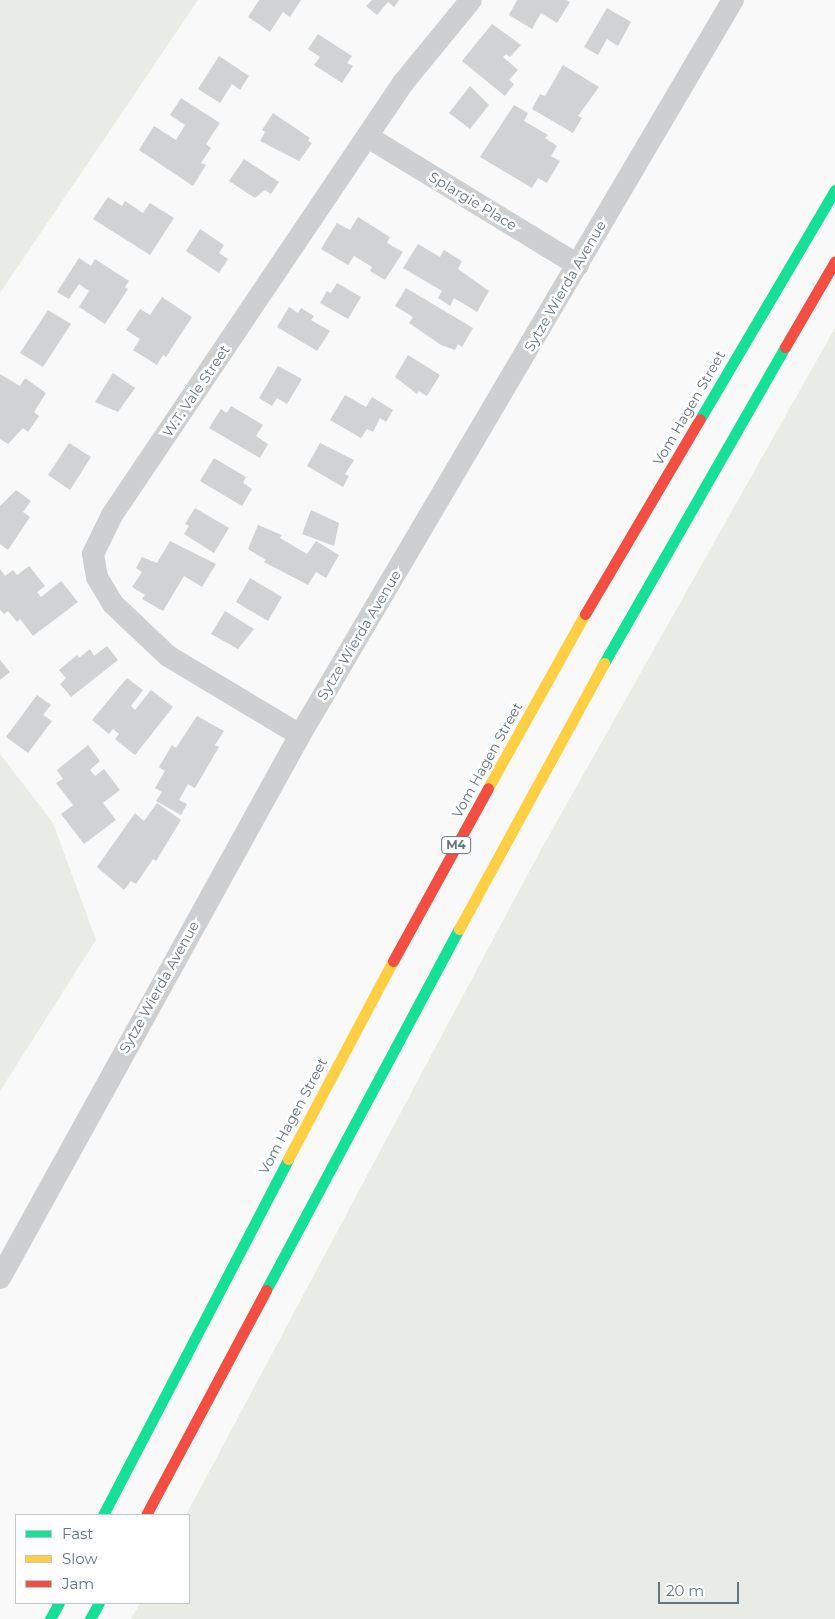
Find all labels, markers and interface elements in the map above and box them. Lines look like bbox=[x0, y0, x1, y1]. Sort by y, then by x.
street label: Splargie Place bbox=[426, 168, 520, 234]
street label: Sytze Wierda Avenue bbox=[521, 218, 609, 354]
street label: W.T. Vale Street bbox=[159, 342, 233, 440]
street label: Vom Hagen Street bbox=[649, 348, 729, 468]
street label: Sytze Wierda Avenue bbox=[314, 567, 404, 703]
street label: Vom Hagen Street bbox=[448, 699, 526, 821]
road number: M4 bbox=[441, 836, 471, 854]
street label: Sytze Wierda Avenue bbox=[116, 918, 202, 1056]
street label: Vom Hagen Street bbox=[255, 1055, 331, 1177]
legend bbox=[15, 1514, 190, 1604]
text: Fast bbox=[62, 1524, 93, 1543]
text: Slow bbox=[62, 1549, 98, 1568]
scale bar bbox=[660, 1572, 741, 1604]
text: Jam bbox=[62, 1574, 94, 1593]
text: 20 m bbox=[666, 1581, 704, 1600]

